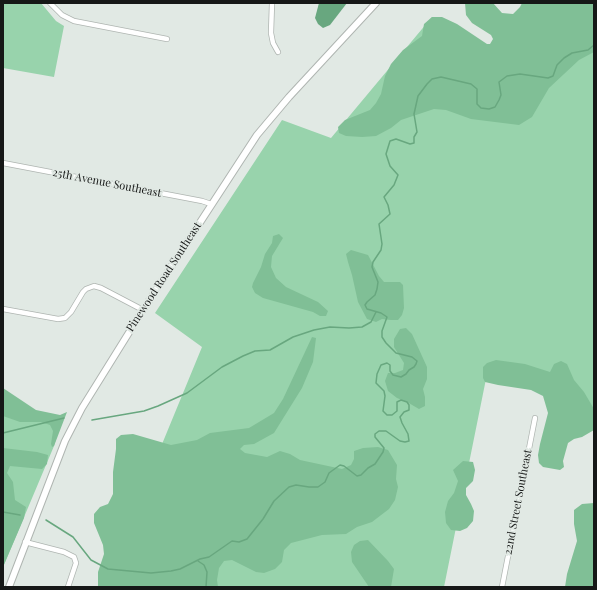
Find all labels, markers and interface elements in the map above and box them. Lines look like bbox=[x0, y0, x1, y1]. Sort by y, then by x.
street label: 25th Avenue Southeast bbox=[51, 166, 163, 200]
street label: Pinewood Road Southeast bbox=[124, 220, 204, 334]
street label: 22nd Street Southeast bbox=[501, 448, 535, 556]

